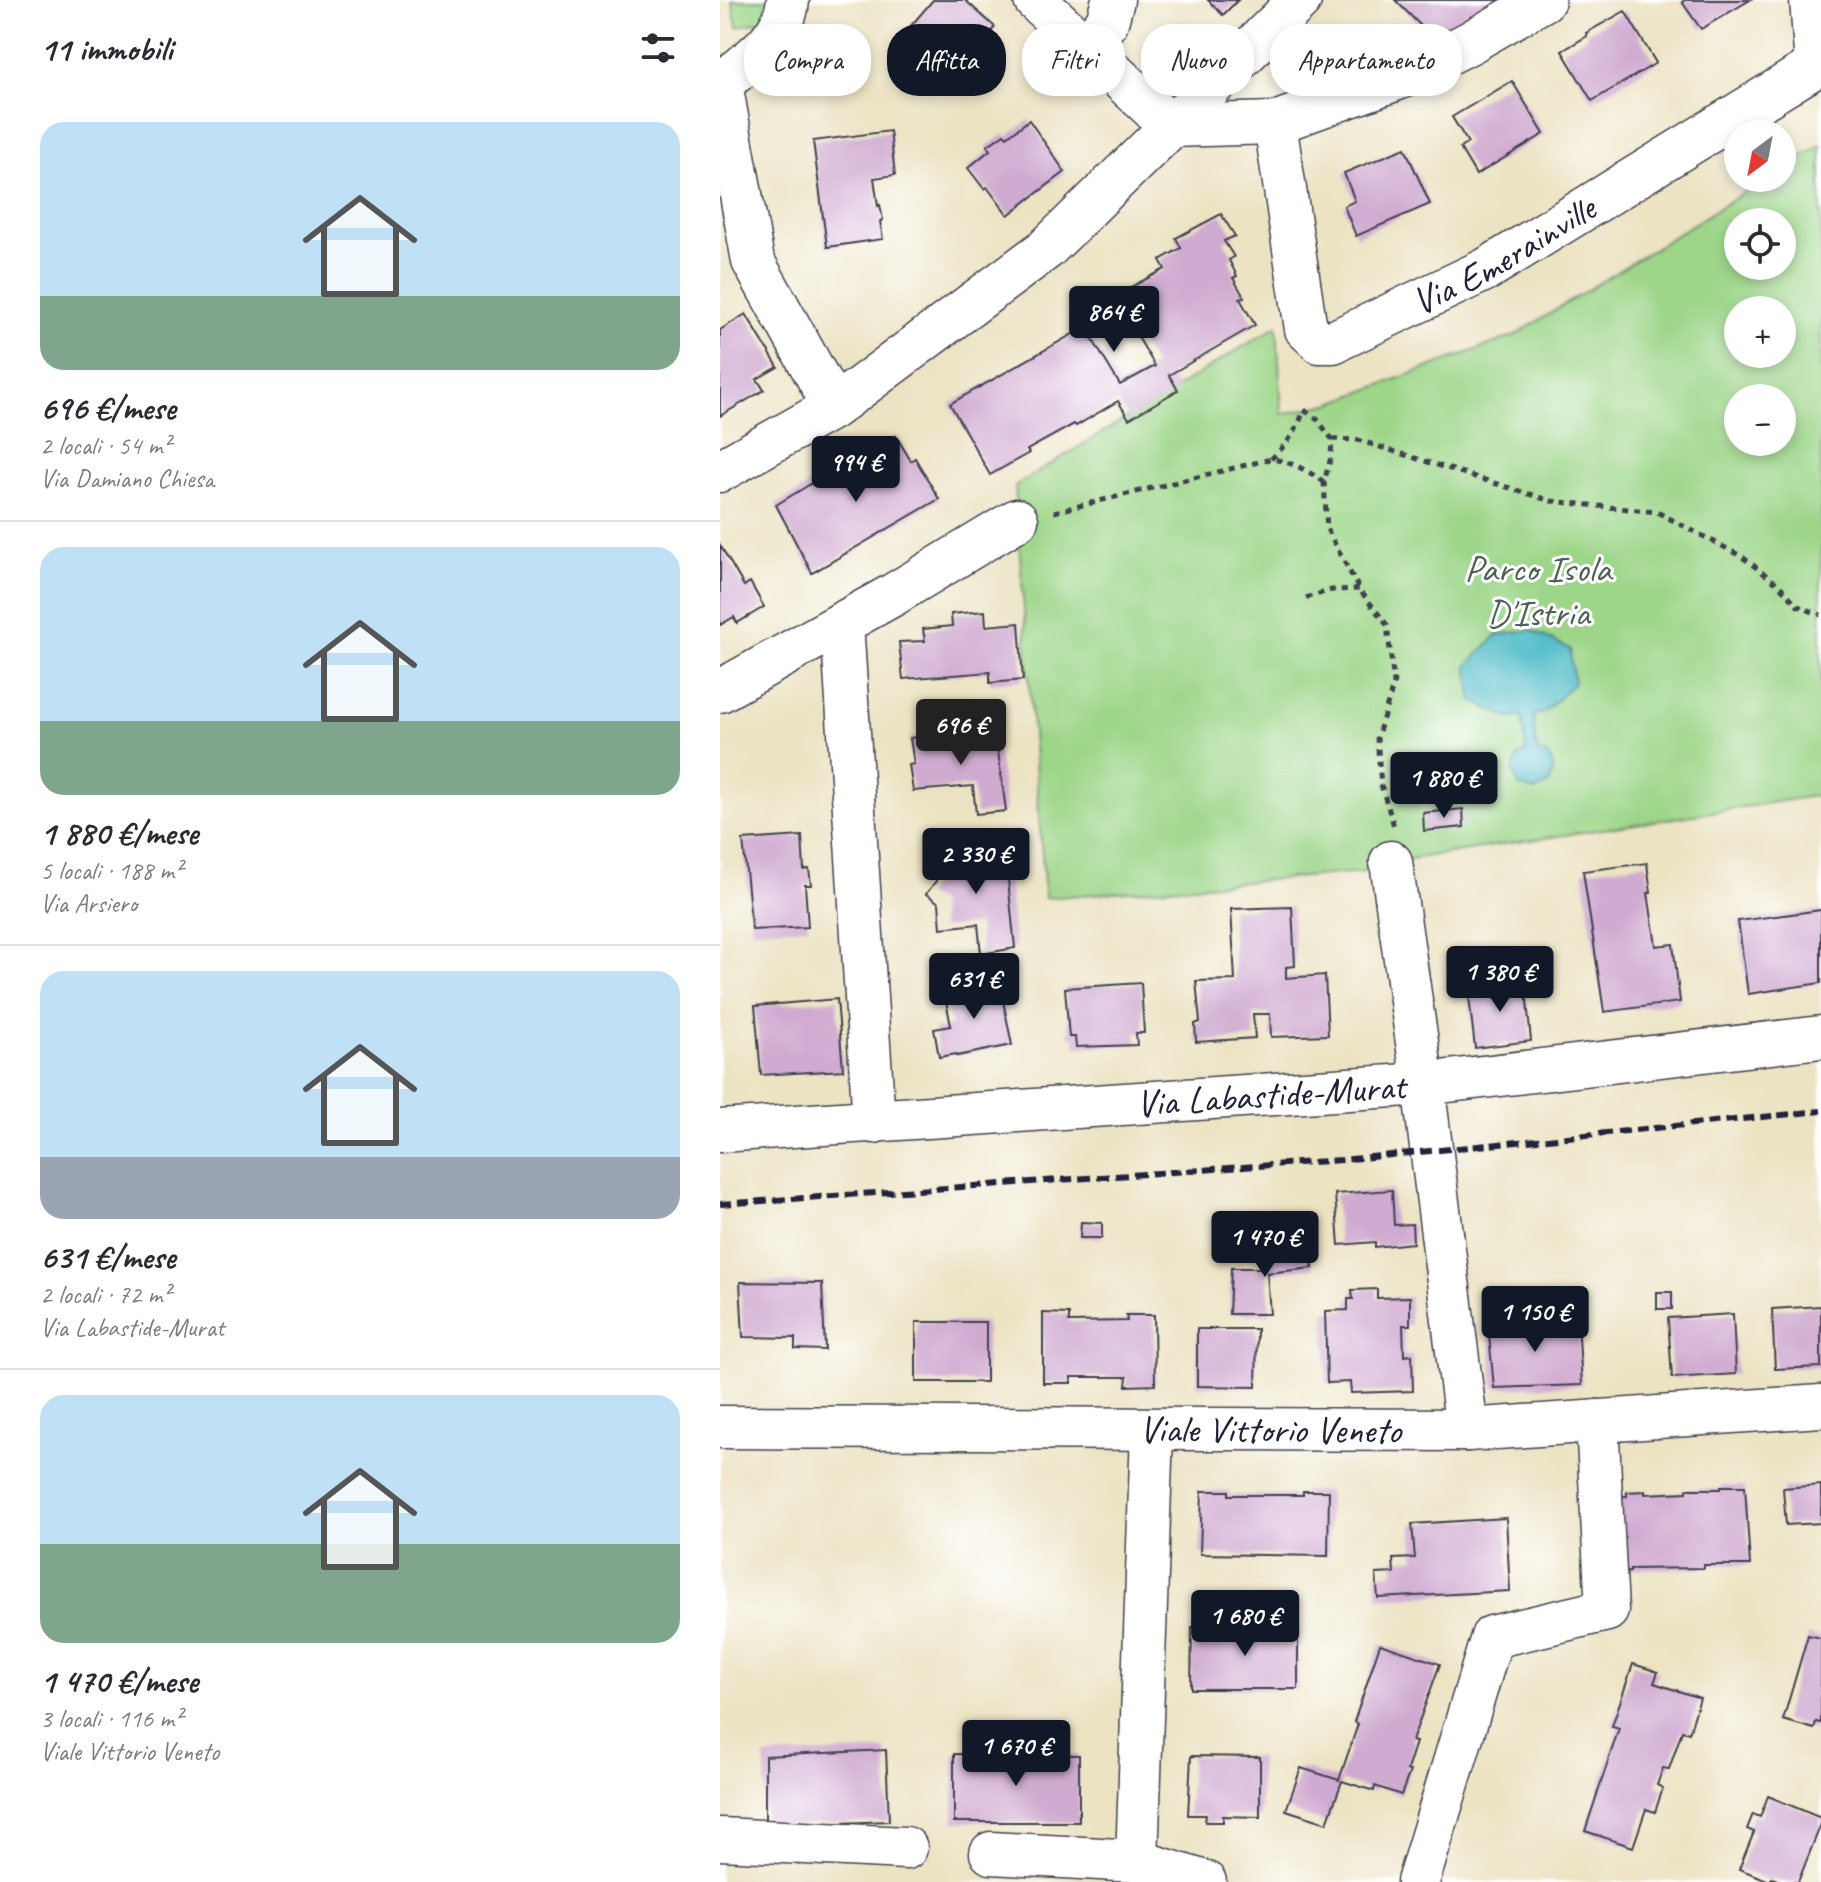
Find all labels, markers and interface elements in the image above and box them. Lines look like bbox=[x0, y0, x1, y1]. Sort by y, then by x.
chip: Compra bbox=[744, 24, 871, 96]
chip: Affitta bbox=[887, 24, 1006, 96]
chip: Filtri bbox=[1022, 24, 1125, 96]
chip: Nuovo bbox=[1141, 24, 1254, 96]
chip: Appartamento bbox=[1270, 24, 1462, 96]
icon: filters bbox=[636, 26, 680, 70]
text: 11 immobili bbox=[40, 27, 172, 70]
north arrow bbox=[1724, 120, 1796, 192]
map controls bbox=[1724, 120, 1796, 456]
icon: home bbox=[288, 174, 432, 318]
street label: Via Emerainville bbox=[1404, 183, 1606, 325]
button: locate bbox=[1724, 208, 1796, 280]
pin: 864 € bbox=[1058, 286, 1170, 354]
text: 864 € bbox=[1087, 295, 1141, 328]
button: + bbox=[1724, 296, 1796, 368]
button: − bbox=[1724, 384, 1796, 456]
text: 696 €/mese bbox=[40, 386, 176, 429]
text: 2 locali · 54 m² bbox=[40, 429, 170, 462]
pin: 994 € bbox=[800, 436, 912, 504]
text: 994 € bbox=[830, 445, 882, 478]
text: Via Damiano Chiesa bbox=[40, 462, 214, 495]
park label: Parco Isola D'Istria bbox=[1465, 545, 1614, 636]
icon: home bbox=[288, 599, 432, 743]
pin: 696 € bbox=[905, 699, 1017, 767]
text: 696 € bbox=[934, 708, 988, 741]
pin: 1 880 € bbox=[1370, 752, 1518, 820]
text: 1 880 € bbox=[1408, 761, 1480, 794]
text: 1 880 €/mese bbox=[40, 811, 198, 854]
pin: 2 330 € bbox=[902, 828, 1050, 896]
text: 2 330 € bbox=[940, 837, 1012, 870]
text: 5 locali · 188 m² bbox=[40, 854, 182, 887]
text: Via Arsiero bbox=[40, 887, 137, 920]
pin: 1 380 € bbox=[1426, 946, 1574, 1014]
pin: 631 € bbox=[918, 953, 1030, 1021]
text: 1 380 € bbox=[1464, 955, 1536, 988]
text: 631 € bbox=[947, 962, 1001, 995]
icon: home bbox=[288, 1023, 432, 1167]
street label: Via Labastide-Murat bbox=[1135, 1062, 1410, 1127]
pin: 1 470 € bbox=[1191, 1211, 1339, 1279]
text: 1 470 € bbox=[1230, 1220, 1300, 1253]
text: 631 €/mese bbox=[40, 1235, 175, 1278]
text: 2 locali · 72 m² bbox=[40, 1278, 170, 1311]
pin: 1 150 € bbox=[1461, 1286, 1609, 1354]
text: 1 150 € bbox=[1500, 1295, 1570, 1328]
text: Via Labastide-Murat bbox=[40, 1311, 224, 1344]
street label: Viale Vittorio Veneto bbox=[1139, 1405, 1404, 1453]
icon: home bbox=[288, 1447, 432, 1591]
pin: 1 680 € bbox=[1171, 1590, 1319, 1658]
text: 1 680 € bbox=[1209, 1599, 1281, 1632]
text: 1 470 €/mese bbox=[40, 1659, 198, 1702]
text: 3 locali · 116 m² bbox=[40, 1702, 182, 1735]
pin: 1 670 € bbox=[942, 1720, 1090, 1788]
text: 1 670 € bbox=[980, 1729, 1052, 1762]
text: Viale Vittorio Veneto bbox=[40, 1735, 219, 1768]

